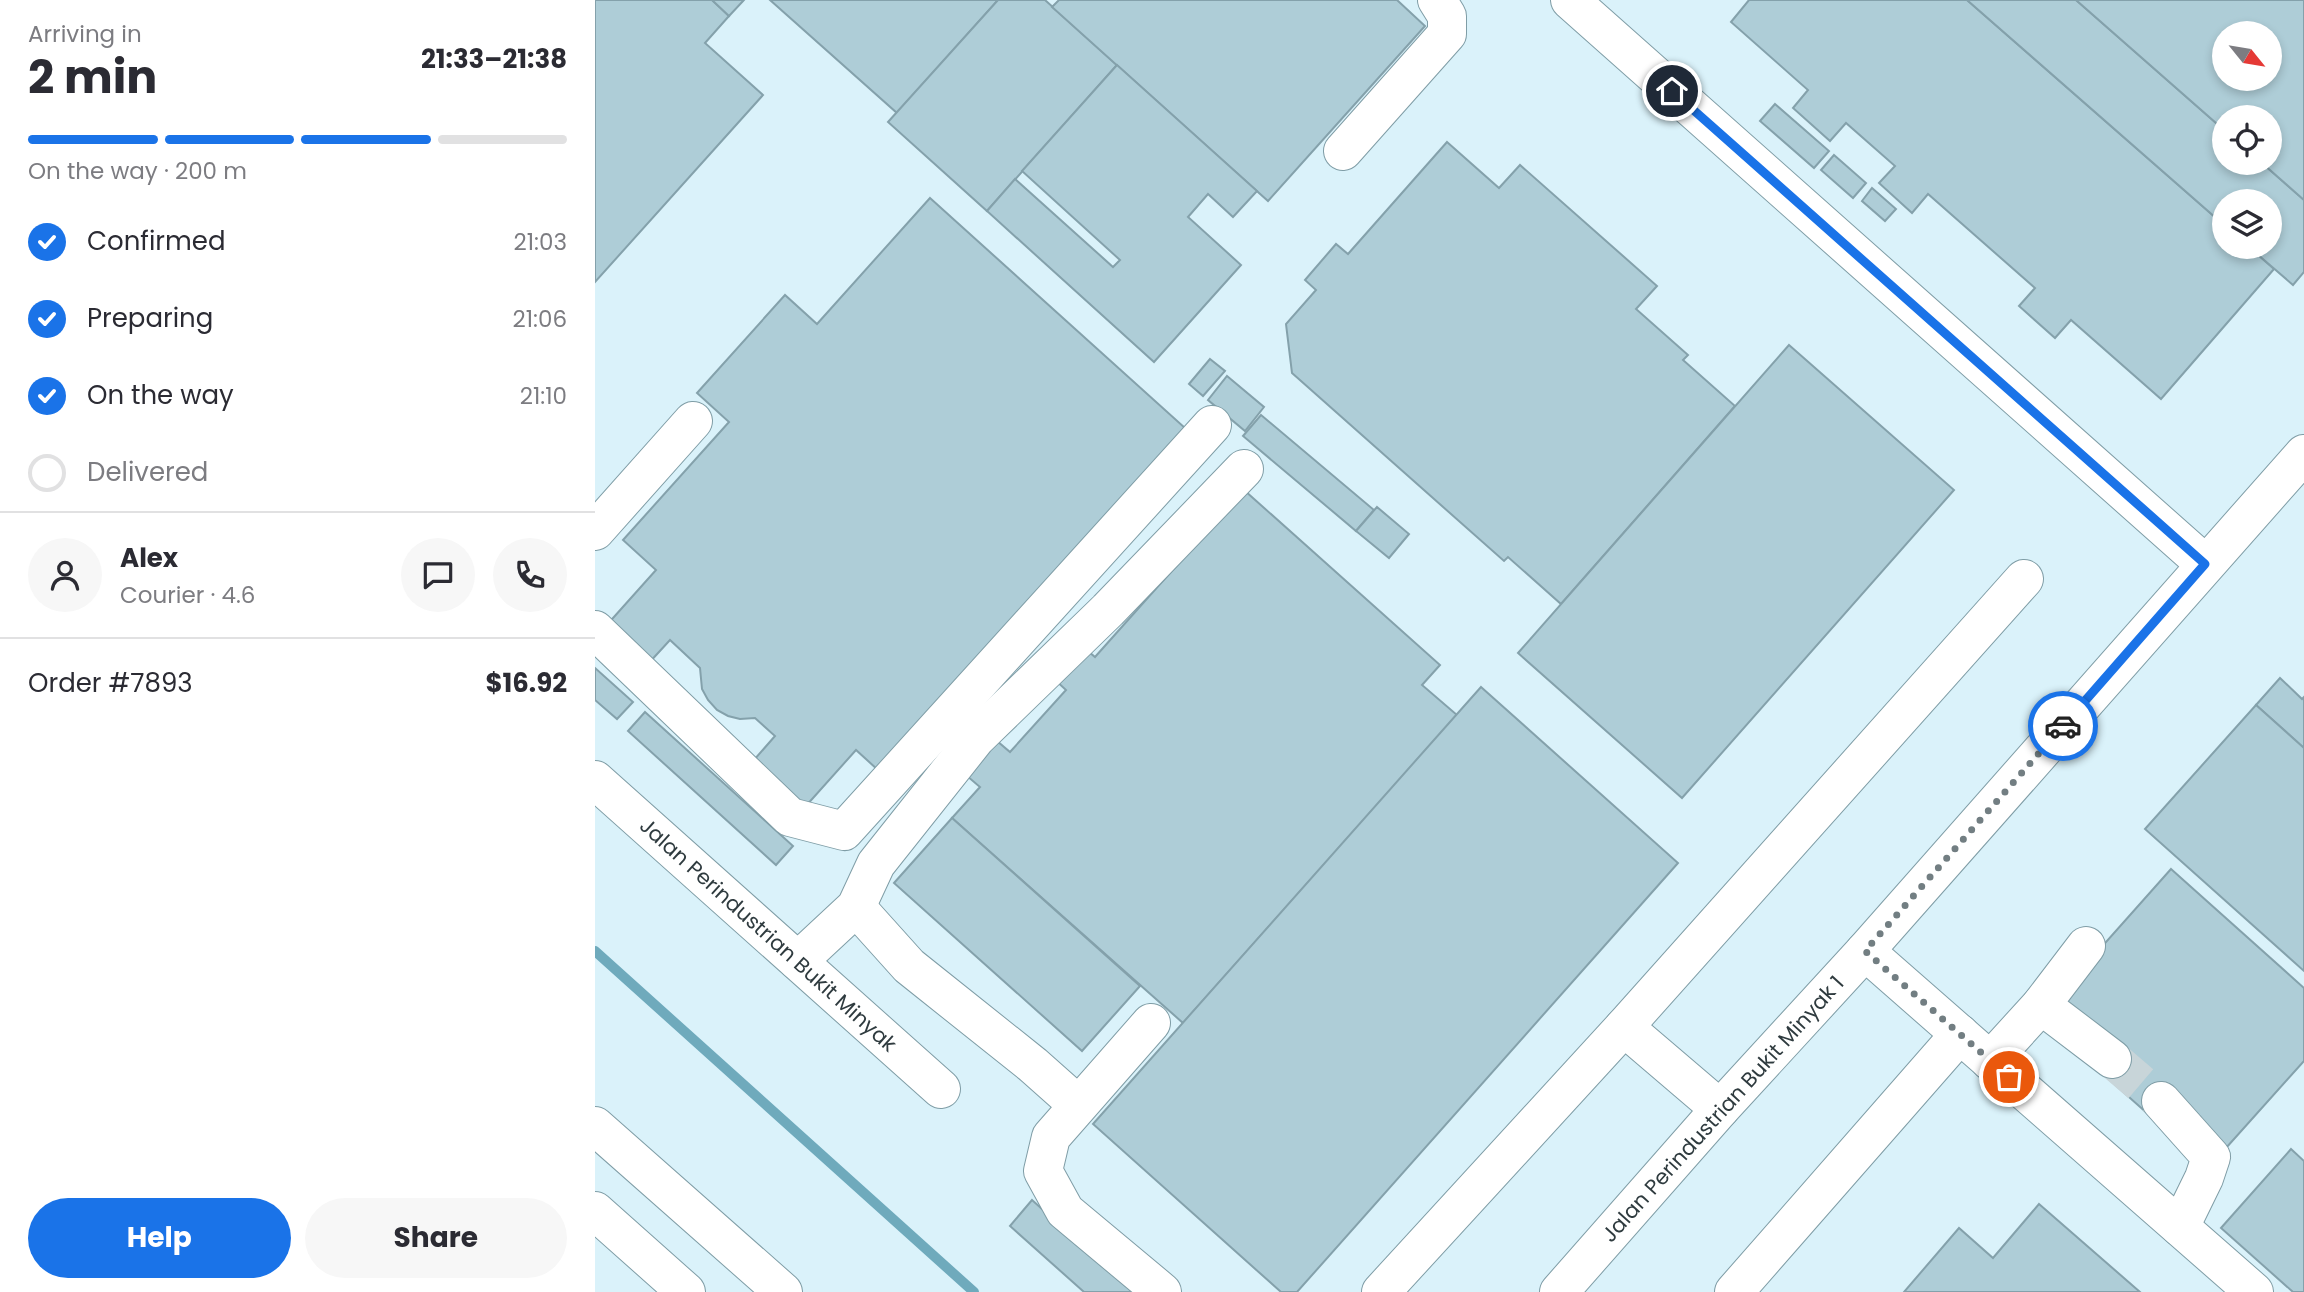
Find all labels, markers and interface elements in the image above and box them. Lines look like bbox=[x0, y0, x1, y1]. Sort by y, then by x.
text: Arriving in bbox=[28, 18, 142, 50]
north arrow bbox=[2212, 21, 2282, 91]
map controls bbox=[2212, 21, 2282, 259]
text: 21:33–21:38 bbox=[421, 41, 567, 77]
text: 2 min bbox=[28, 45, 157, 109]
pin bbox=[1642, 61, 1702, 121]
icon: home bbox=[1653, 72, 1691, 110]
button: locate bbox=[2212, 105, 2282, 175]
text: On the way · 200 m bbox=[28, 155, 247, 187]
button: layers bbox=[2212, 189, 2282, 259]
icon: check bbox=[28, 223, 66, 261]
text: Confirmed bbox=[87, 223, 225, 259]
text: 21:03 bbox=[514, 226, 567, 258]
icon: check bbox=[28, 300, 66, 338]
text: Preparing bbox=[87, 300, 213, 336]
text: 21:06 bbox=[512, 303, 567, 335]
icon: check bbox=[28, 377, 66, 415]
text: On the way bbox=[87, 377, 234, 413]
text: 21:10 bbox=[520, 380, 567, 412]
text: Delivered bbox=[87, 454, 208, 490]
button: person bbox=[28, 538, 102, 612]
button: chat bbox=[401, 538, 475, 612]
button: phone bbox=[493, 538, 567, 612]
text: Alex bbox=[120, 540, 178, 576]
text: Courier · 4.6 bbox=[120, 579, 255, 611]
text: Order #7893 bbox=[28, 665, 193, 701]
text: $16.92 bbox=[485, 665, 567, 701]
courier bbox=[2028, 691, 2098, 761]
icon: car bbox=[2044, 707, 2082, 745]
street label: Jalan Perindustrian Bukit Minyak bbox=[633, 811, 903, 1058]
street label: Jalan Perindustrian Bukit Minyak 1 bbox=[1595, 969, 1850, 1248]
pin bbox=[1979, 1047, 2039, 1107]
icon: bag bbox=[1990, 1058, 2028, 1096]
button: Help bbox=[28, 1198, 291, 1278]
button: Share bbox=[305, 1198, 567, 1278]

